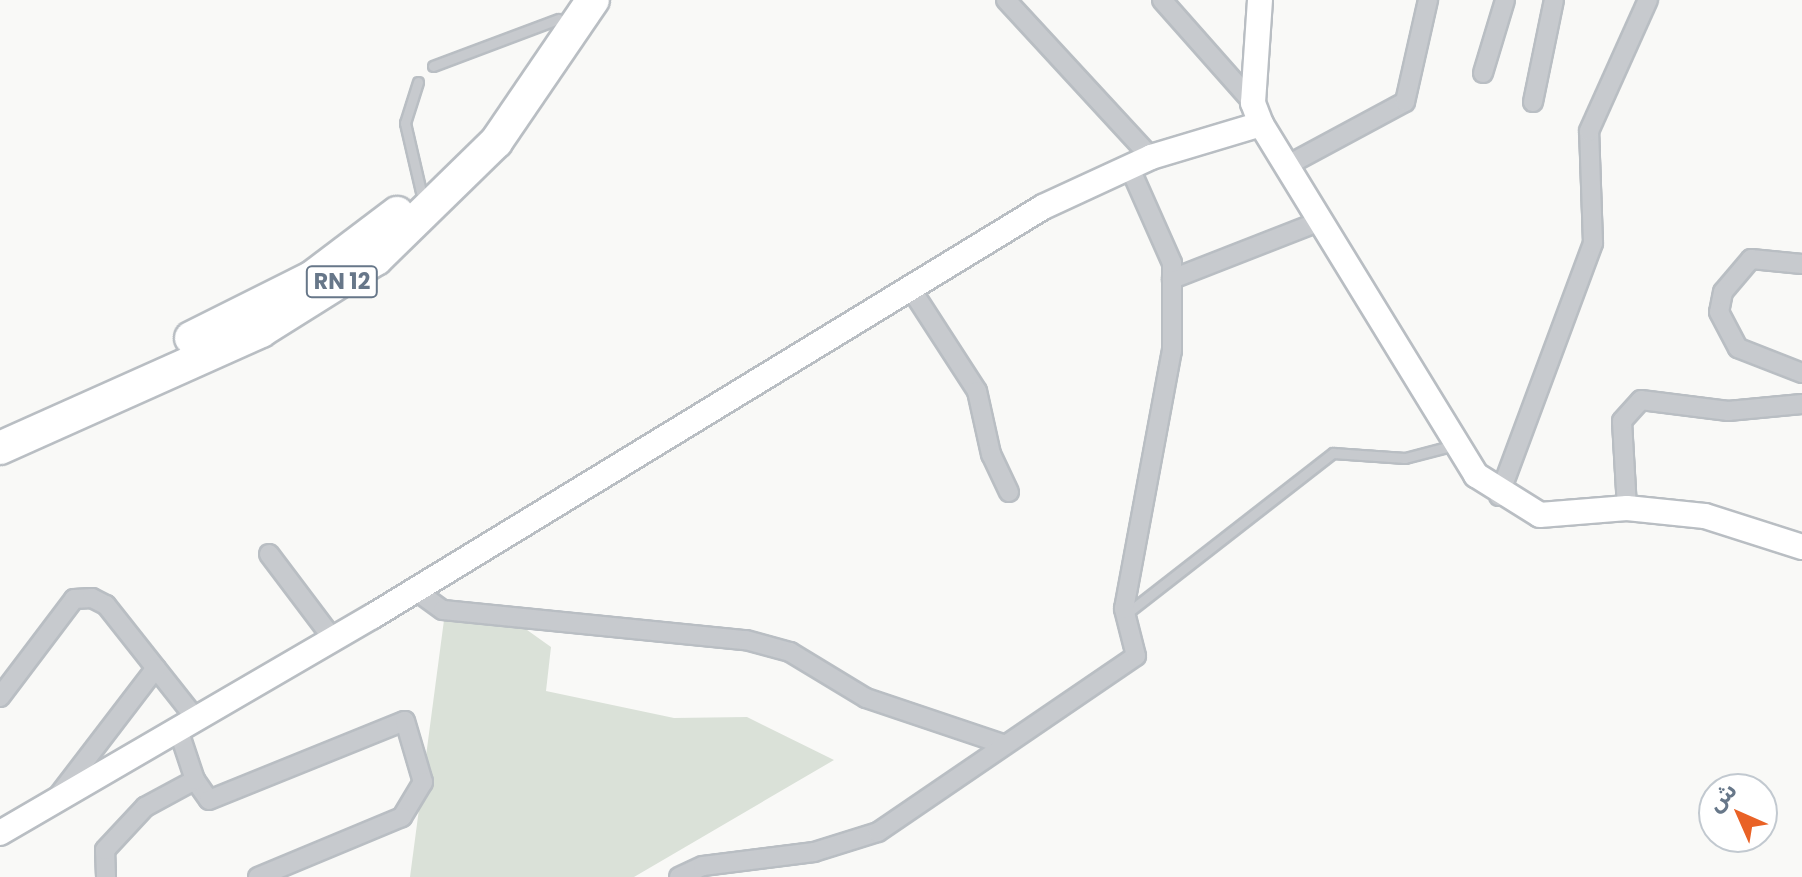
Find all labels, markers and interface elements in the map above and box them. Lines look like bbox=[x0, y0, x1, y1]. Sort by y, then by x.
road number: RN 12 bbox=[304, 264, 380, 300]
north arrow bbox=[1698, 773, 1778, 853]
text: ش bbox=[1700, 775, 1744, 819]

